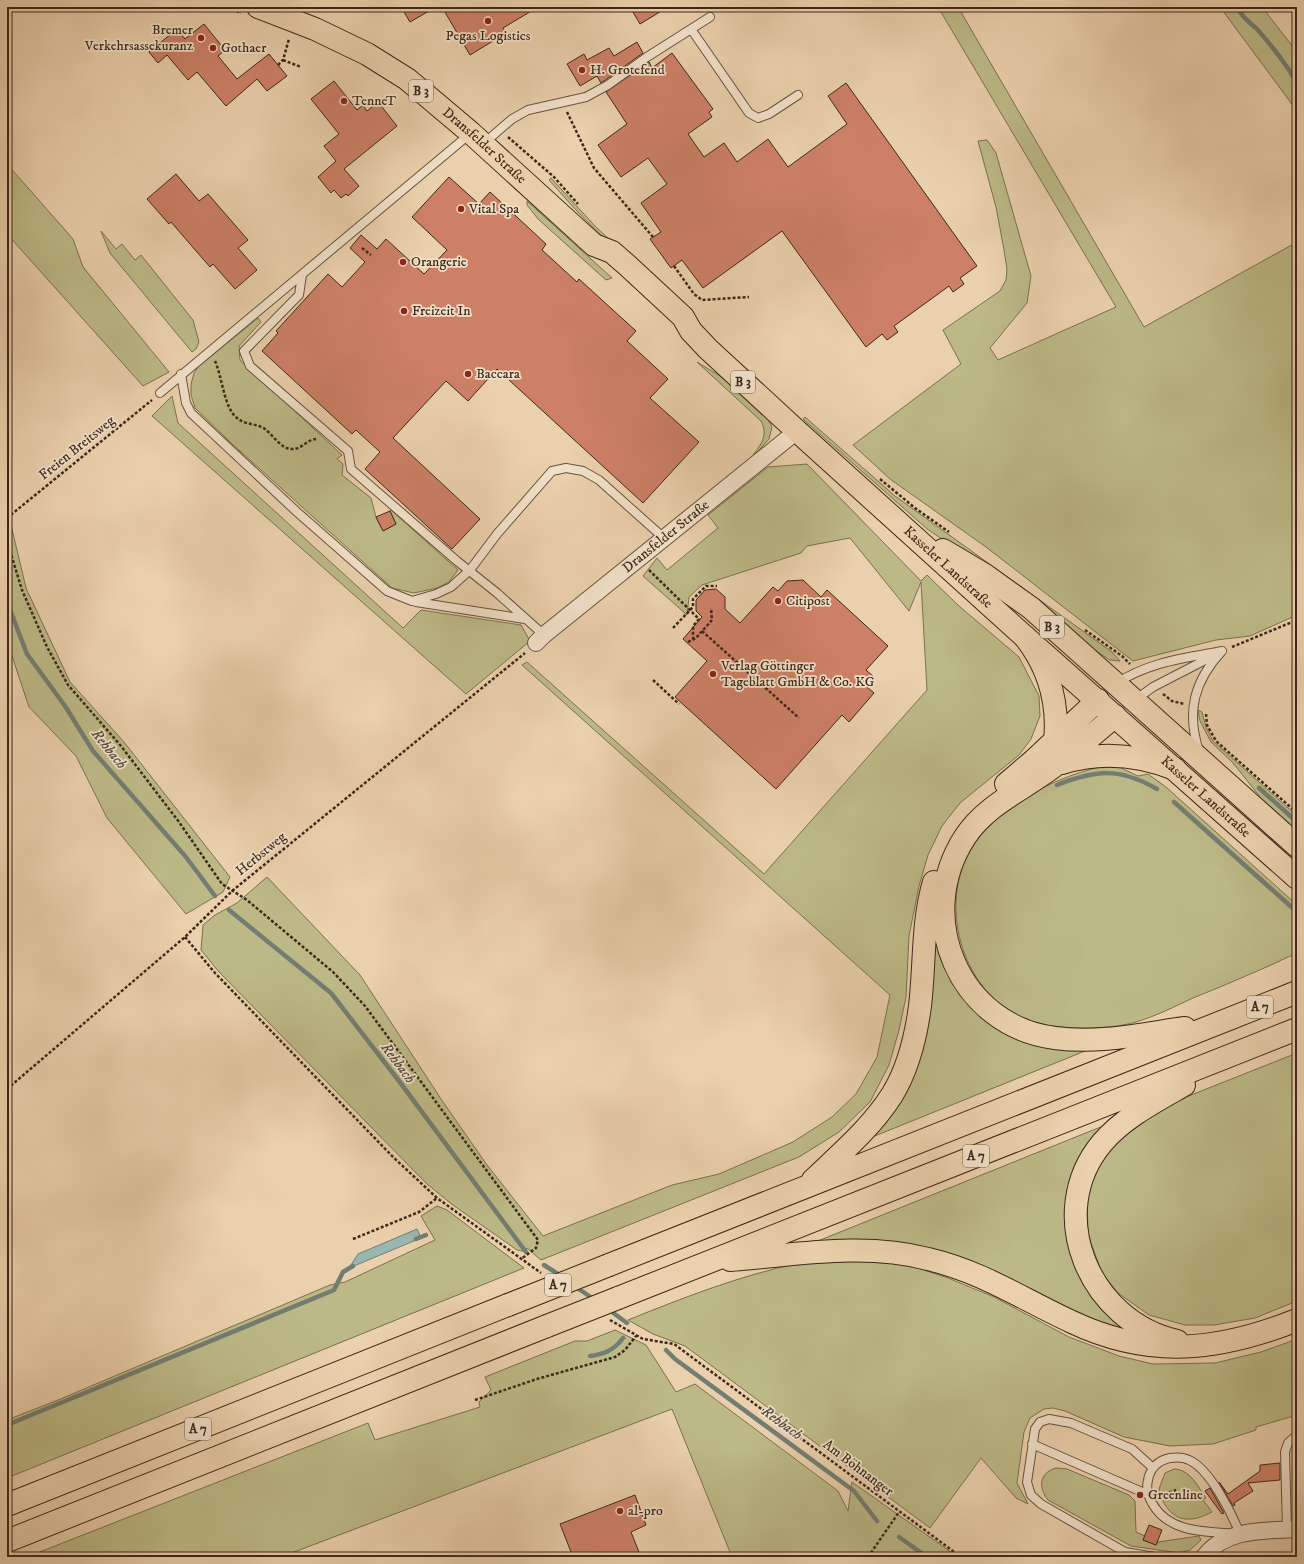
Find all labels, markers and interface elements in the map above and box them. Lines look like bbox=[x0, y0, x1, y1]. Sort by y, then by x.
marker: Pegas Logistics bbox=[483, 16, 493, 26]
place label: Bremer Verkehrsassekuranz bbox=[84, 21, 194, 55]
place label: Pegas Logistics bbox=[446, 27, 531, 45]
marker: Bremer Verkehrsassekuranz bbox=[196, 33, 206, 43]
place label: Gothaer bbox=[221, 39, 267, 57]
marker: Gothaer bbox=[208, 43, 218, 53]
place label: H. Grotefend bbox=[590, 61, 665, 79]
marker: H. Grotefend bbox=[577, 65, 587, 75]
road number: B 3 bbox=[409, 80, 433, 102]
place label: TenneT bbox=[352, 92, 397, 110]
marker: TenneT bbox=[339, 96, 349, 106]
street label: Dransfelder Straße bbox=[439, 104, 530, 188]
place label: Vital Spa bbox=[468, 200, 519, 218]
marker: Vital Spa bbox=[456, 204, 466, 214]
place label: Orangerie bbox=[411, 253, 467, 271]
marker: Orangerie bbox=[398, 257, 408, 267]
place label: Freizeit In bbox=[412, 302, 471, 320]
marker: Freizeit In bbox=[399, 306, 409, 316]
place label: Baccara bbox=[476, 365, 520, 383]
marker: Baccara bbox=[463, 369, 473, 379]
road number: B 3 bbox=[731, 371, 755, 393]
street label: Freien Breitsweg bbox=[35, 412, 119, 484]
street label: Dransfelder Straße bbox=[619, 496, 713, 577]
street label: Kasseler Landstraße bbox=[900, 522, 996, 612]
place label: Citipost bbox=[786, 592, 830, 610]
marker: Citipost bbox=[773, 596, 783, 606]
road number: B 3 bbox=[1040, 616, 1064, 638]
place label: Verlag Göttinger Tageblatt GmbH & Co. KG bbox=[720, 657, 875, 691]
marker: Verlag Göttinger Tageblatt GmbH & Co. KG bbox=[708, 669, 718, 679]
water label: Rehbach bbox=[86, 724, 131, 773]
street label: Kasseler Landstraße bbox=[1157, 752, 1254, 842]
street label: Herbstweg bbox=[232, 828, 290, 880]
road number: A 7 bbox=[1247, 996, 1273, 1018]
water label: Rehbach bbox=[376, 1038, 420, 1087]
road number: A 7 bbox=[963, 1145, 989, 1167]
road number: A 7 bbox=[545, 1274, 571, 1296]
water label: Rehbach bbox=[757, 1401, 806, 1444]
road number: A 7 bbox=[185, 1418, 211, 1440]
street label: Am Böhnanger bbox=[819, 1436, 898, 1501]
place label: Greenline bbox=[1148, 1486, 1203, 1504]
marker: Greenline bbox=[1135, 1490, 1145, 1500]
place label: al-pro bbox=[628, 1502, 663, 1520]
marker: al-pro bbox=[615, 1506, 625, 1516]

